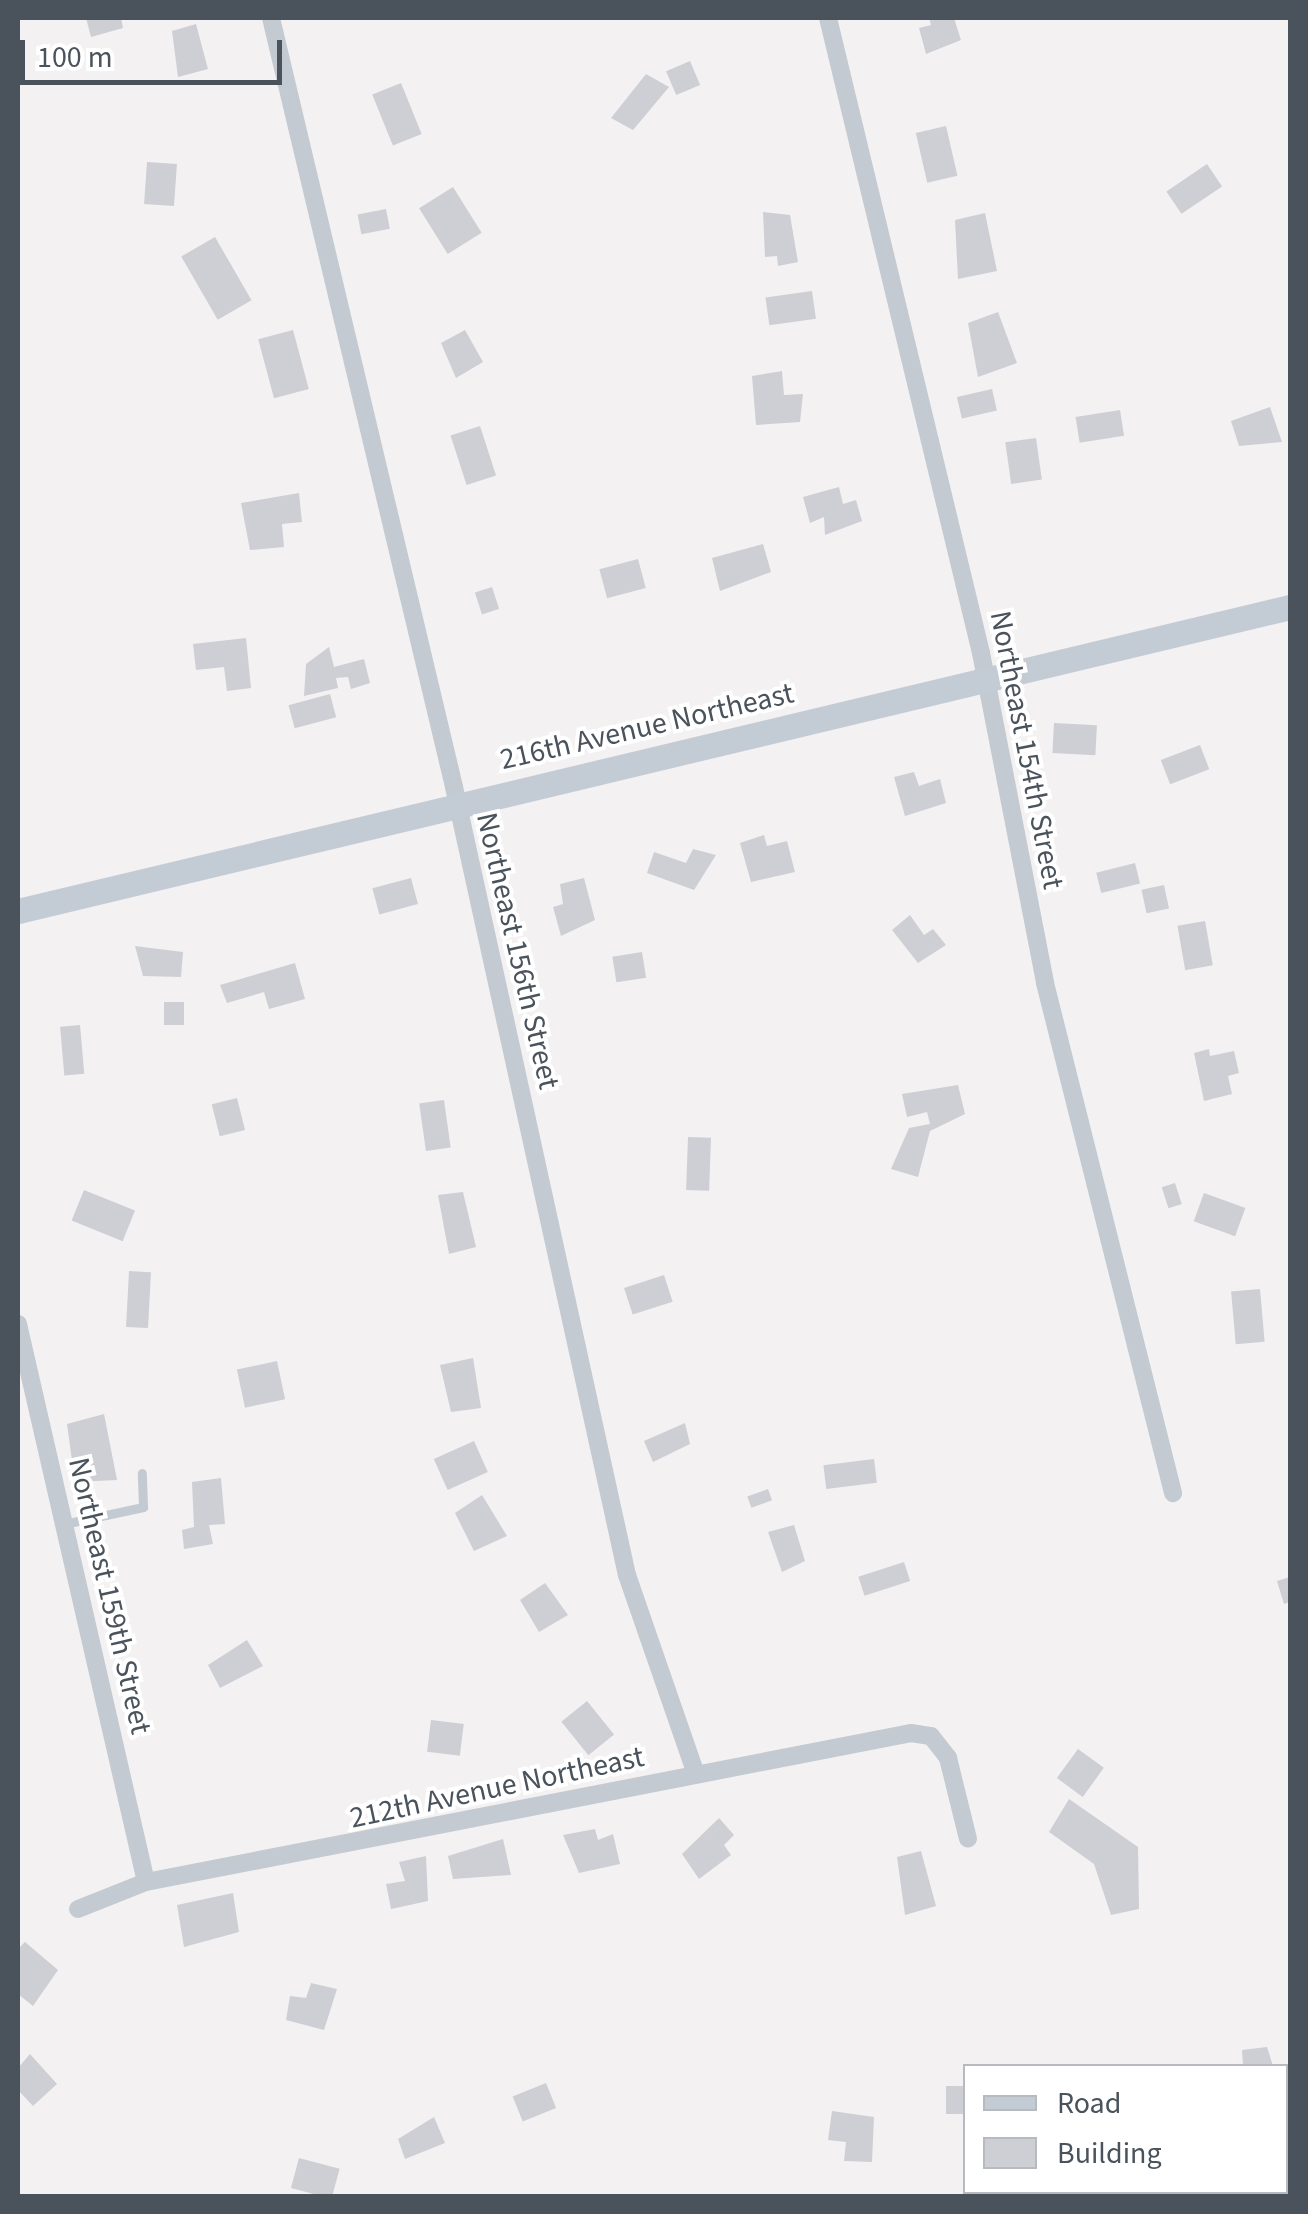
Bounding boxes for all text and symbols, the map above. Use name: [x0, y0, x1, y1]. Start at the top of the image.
scale bar: [25, 20, 288, 82]
text: 100 m: [37, 36, 113, 79]
street label: Northeast 154th Street: [981, 608, 1071, 892]
street label: 216th Avenue Northeast: [497, 676, 797, 778]
street label: Northeast 156th Street: [468, 809, 566, 1093]
street label: Northeast 159th Street: [60, 1454, 158, 1738]
street label: 212th Avenue Northeast: [347, 1739, 647, 1837]
legend: [963, 2064, 1288, 2194]
text: Road: [1057, 2082, 1121, 2125]
text: Building: [1057, 2132, 1162, 2175]

